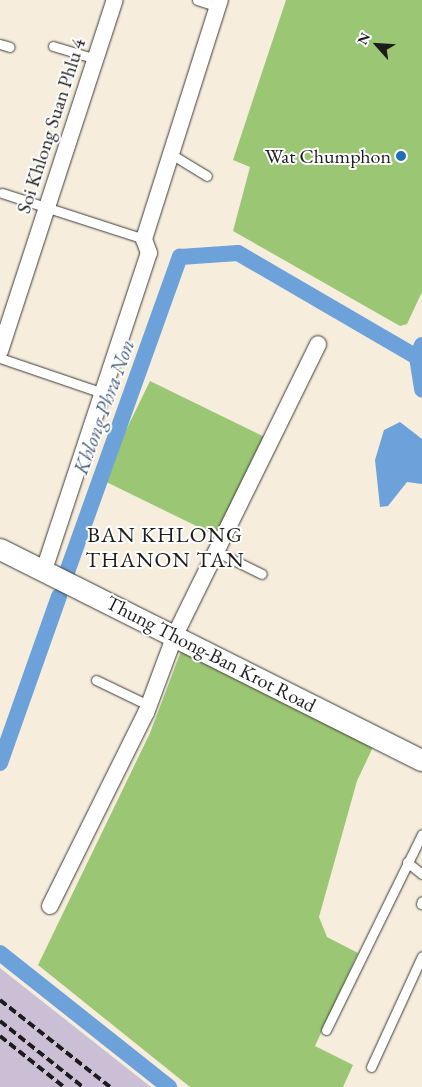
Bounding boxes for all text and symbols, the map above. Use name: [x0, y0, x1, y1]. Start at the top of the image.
north arrow: [352, 20, 402, 70]
text: N: [353, 29, 374, 47]
street label: Soi Khlong Suan Phlu 4: [11, 35, 91, 217]
place label: Wat Chumphon: [265, 144, 391, 168]
marker: Wat Chumphon: [395, 150, 407, 162]
water label: Khlong Phra Non: [68, 336, 140, 478]
district label: BAN KHLONG THANON TAN: [84, 521, 246, 572]
street label: Thung Thong-Ban Krot Road: [102, 591, 320, 717]

